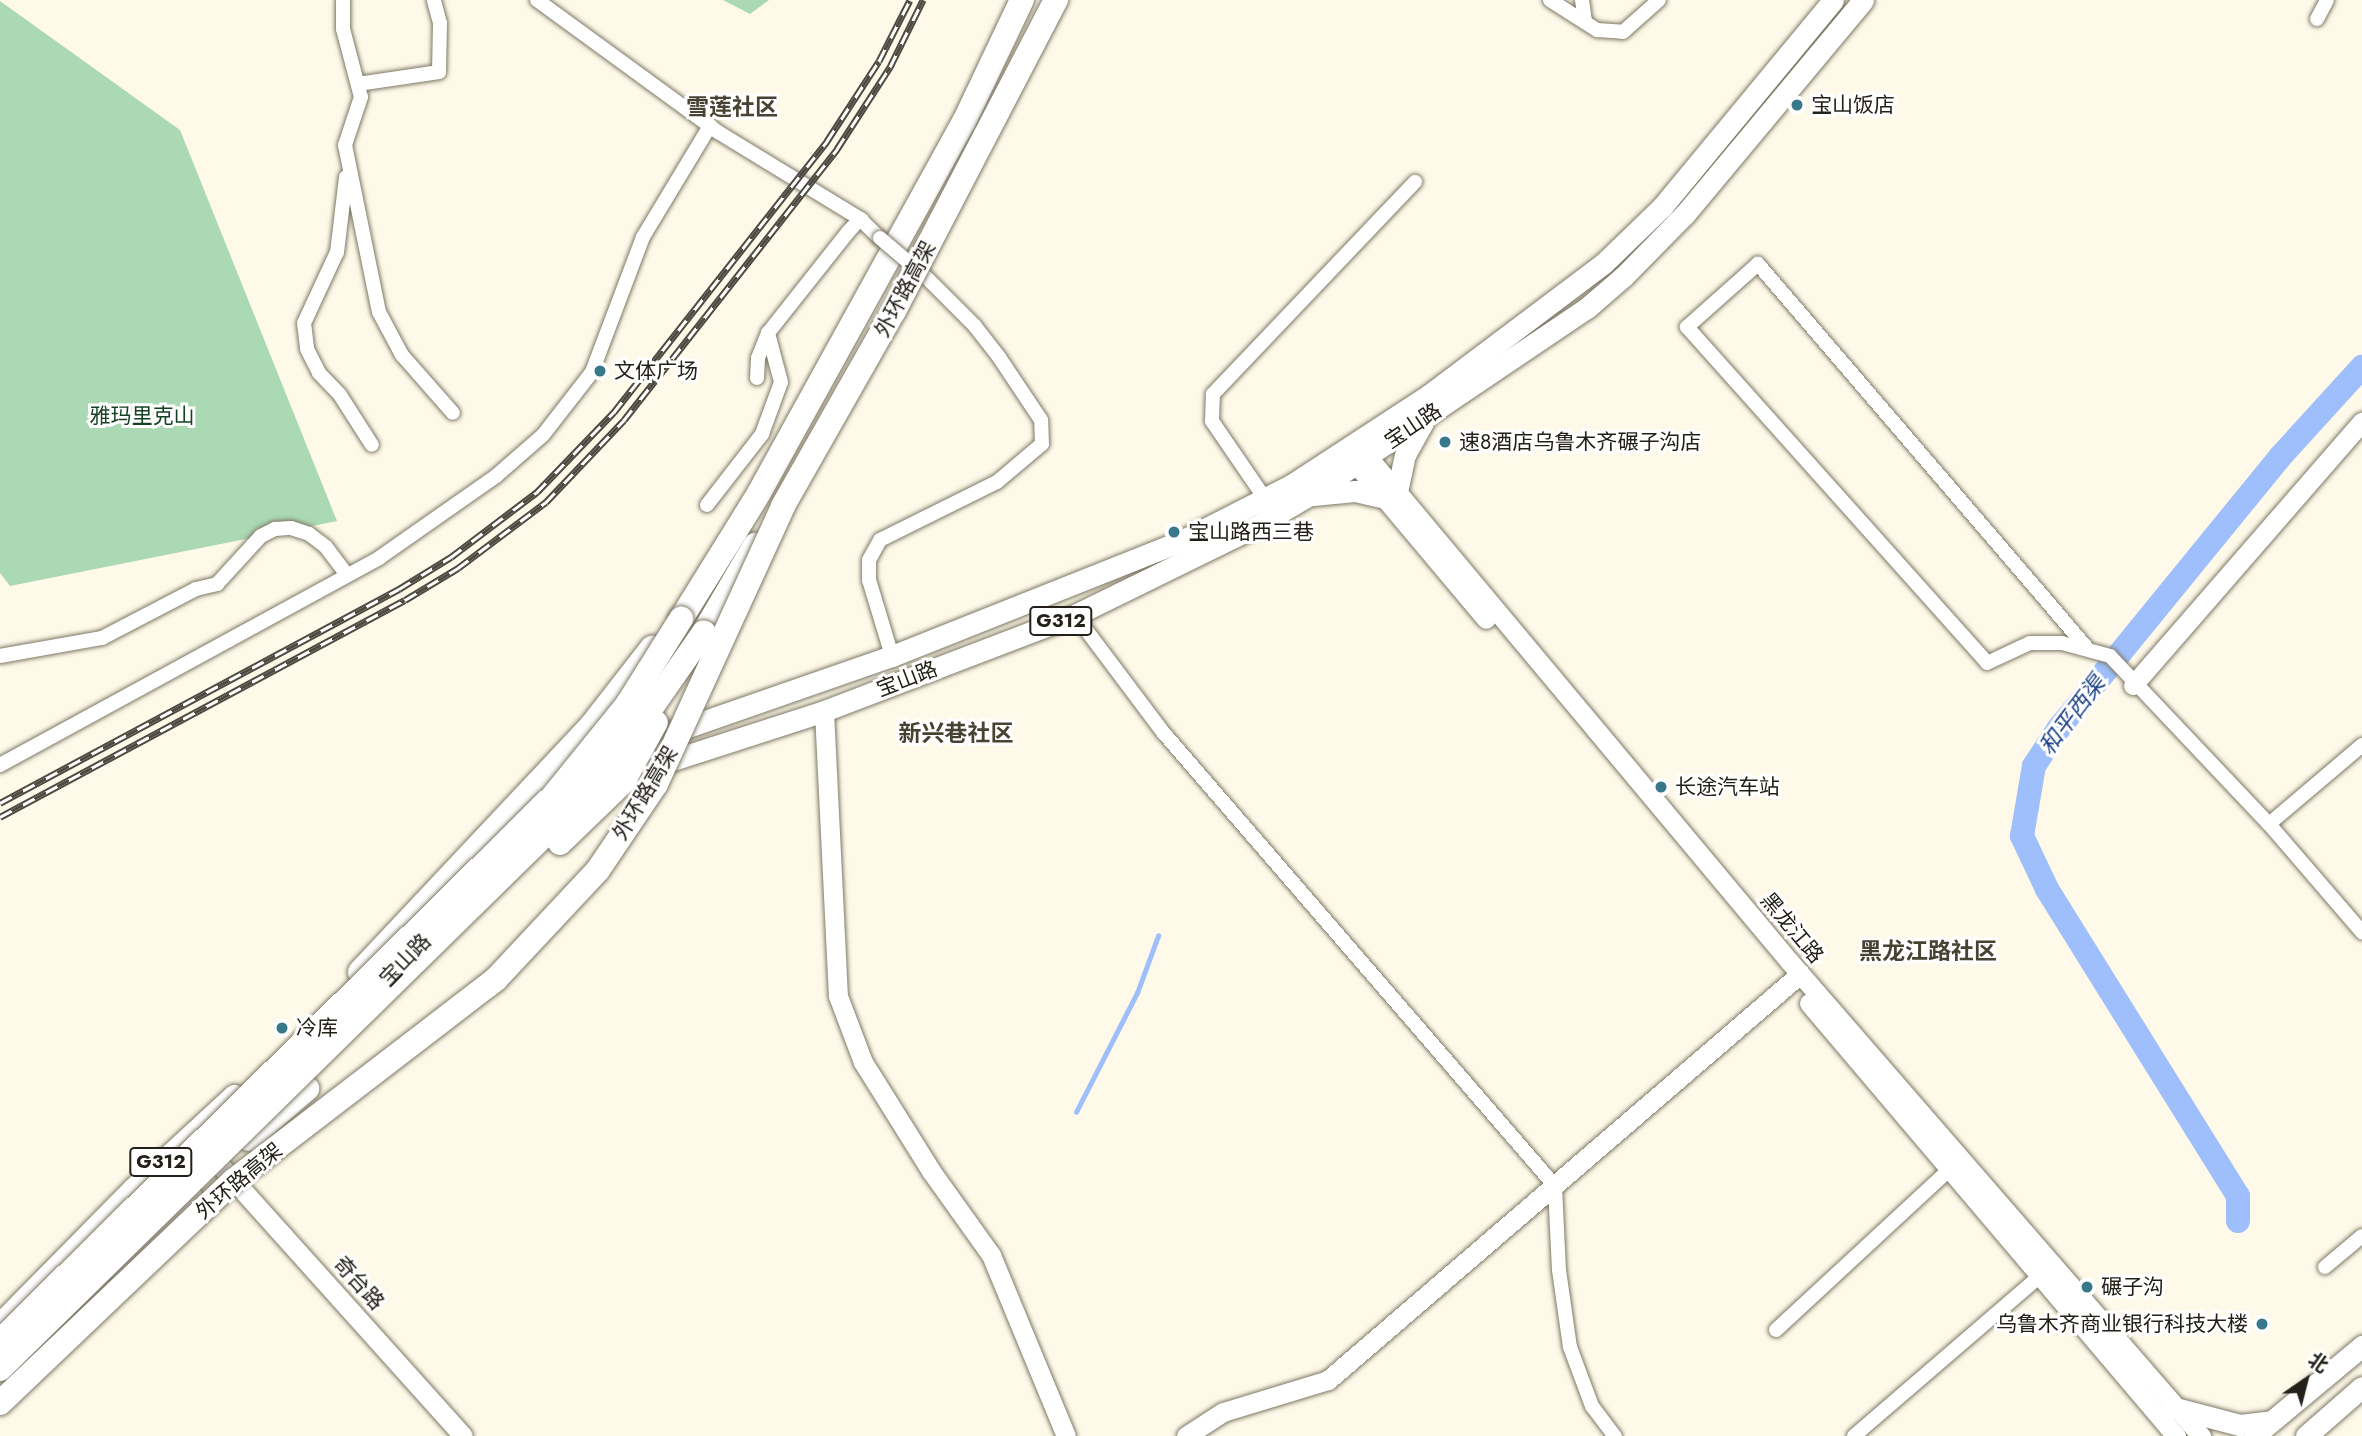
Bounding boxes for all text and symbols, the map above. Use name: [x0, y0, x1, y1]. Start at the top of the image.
place label: 宝山饭店: [1811, 92, 1895, 118]
district label: 雪莲社区: [686, 93, 778, 121]
marker: 宝山饭店: [1789, 97, 1805, 113]
street label: 外环路高架: [869, 237, 941, 341]
place label: 文体广场: [614, 358, 698, 384]
marker: 文体广场: [592, 363, 608, 379]
street label: 宝山路: [1380, 398, 1446, 454]
park label: 雅玛里克山: [90, 403, 194, 429]
place label: 速8酒店乌鲁木齐碾子沟店: [1459, 429, 1701, 455]
marker: 速8酒店乌鲁木齐碾子沟店: [1437, 434, 1453, 450]
place label: 宝山路西三巷: [1188, 519, 1314, 545]
marker: 宝山路西三巷: [1166, 524, 1182, 540]
road number: G312: [1028, 606, 1094, 636]
street label: 宝山路: [873, 656, 941, 702]
water label: 和平西渠: [2033, 670, 2111, 760]
district label: 新兴巷社区: [899, 719, 1013, 747]
street label: 外环路高架: [607, 742, 683, 844]
place label: 长途汽车站: [1675, 774, 1780, 800]
marker: 长途汽车站: [1653, 779, 1669, 795]
street label: 黑龙江路: [1755, 888, 1829, 968]
street label: 宝山路: [374, 929, 436, 991]
district label: 黑龙江路社区: [1859, 937, 1997, 965]
place label: 冷库: [296, 1015, 338, 1041]
marker: 冷库: [274, 1020, 290, 1036]
street label: 外环路高架: [191, 1138, 287, 1224]
road number: G312: [128, 1146, 194, 1178]
street label: 奇台路: [329, 1251, 389, 1315]
place label: 碾子沟: [2101, 1274, 2164, 1300]
marker: 碾子沟: [2079, 1279, 2095, 1295]
place label: 乌鲁木齐商业银行科技大楼: [1996, 1311, 2248, 1337]
marker: 乌鲁木齐商业银行科技大楼: [2254, 1316, 2270, 1332]
north arrow: [2271, 1345, 2341, 1415]
text: 北: [2303, 1346, 2334, 1379]

